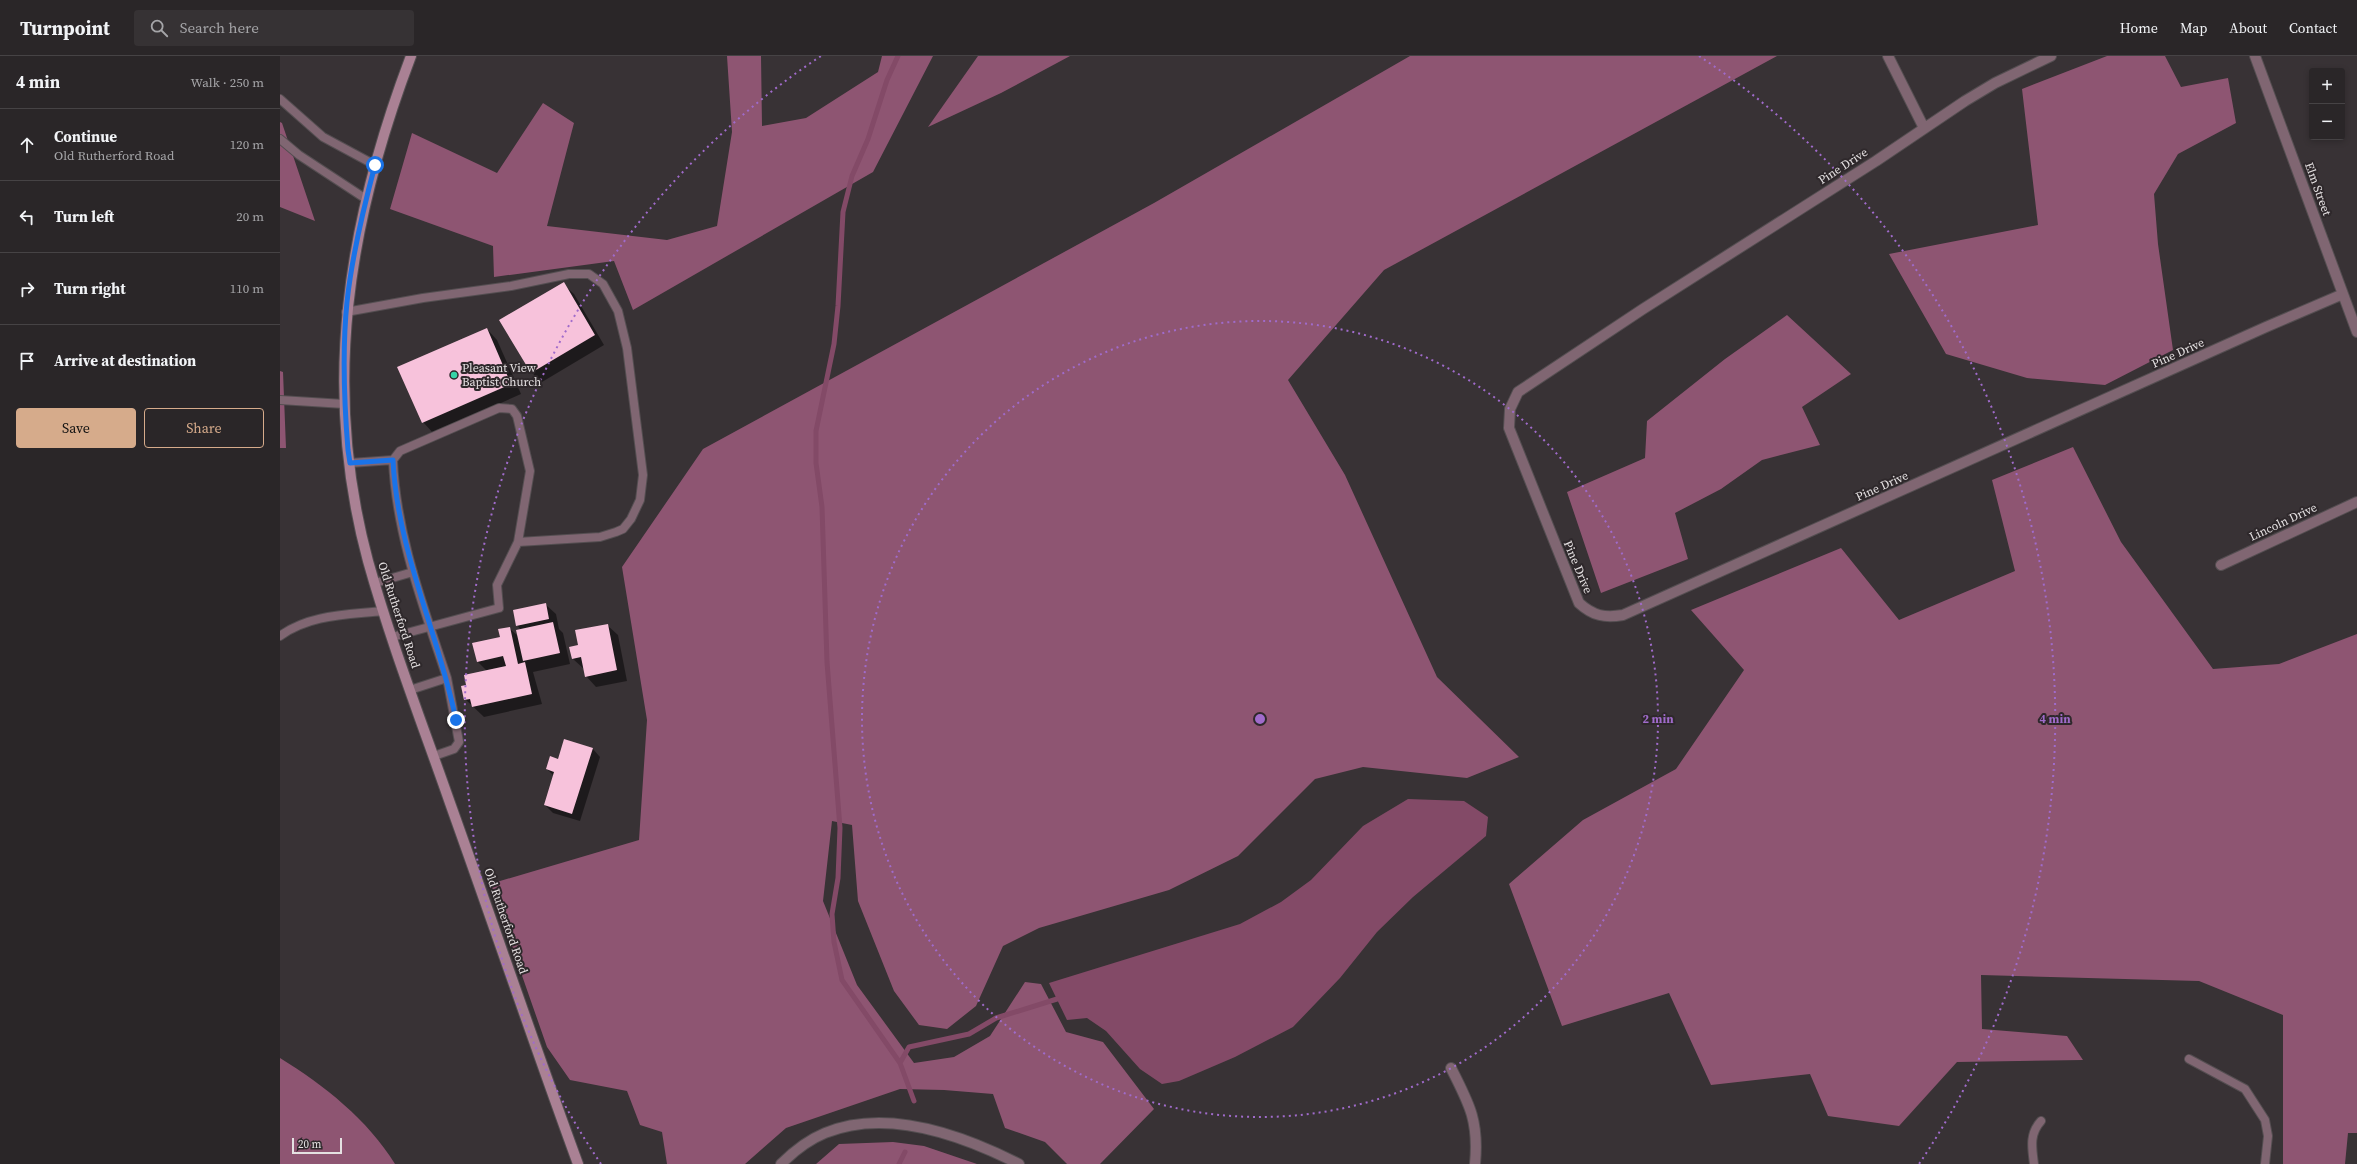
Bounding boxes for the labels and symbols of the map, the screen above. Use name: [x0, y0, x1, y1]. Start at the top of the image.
street label: Pine Drive: [1815, 144, 1871, 188]
route start: [366, 156, 384, 174]
street label: Elm Street: [2301, 160, 2335, 218]
street label: Pine Drive: [2149, 334, 2207, 372]
place label: Pleasant View Baptist Church: [462, 360, 541, 390]
marker: Pleasant View Baptist Church: [449, 370, 459, 380]
street label: Pine Drive: [1853, 467, 1911, 505]
street label: Lincoln Drive: [2247, 499, 2319, 545]
street label: Pine Drive: [1560, 538, 1596, 596]
street label: Old Rutherford Road: [374, 560, 424, 670]
route end: [447, 711, 465, 729]
text: 2 min: [1642, 711, 1674, 727]
text: 4 min: [2039, 711, 2071, 727]
centre of rings: [1253, 712, 1267, 726]
street label: Old Rutherford Road: [480, 866, 532, 976]
scale bar: [292, 1136, 342, 1155]

